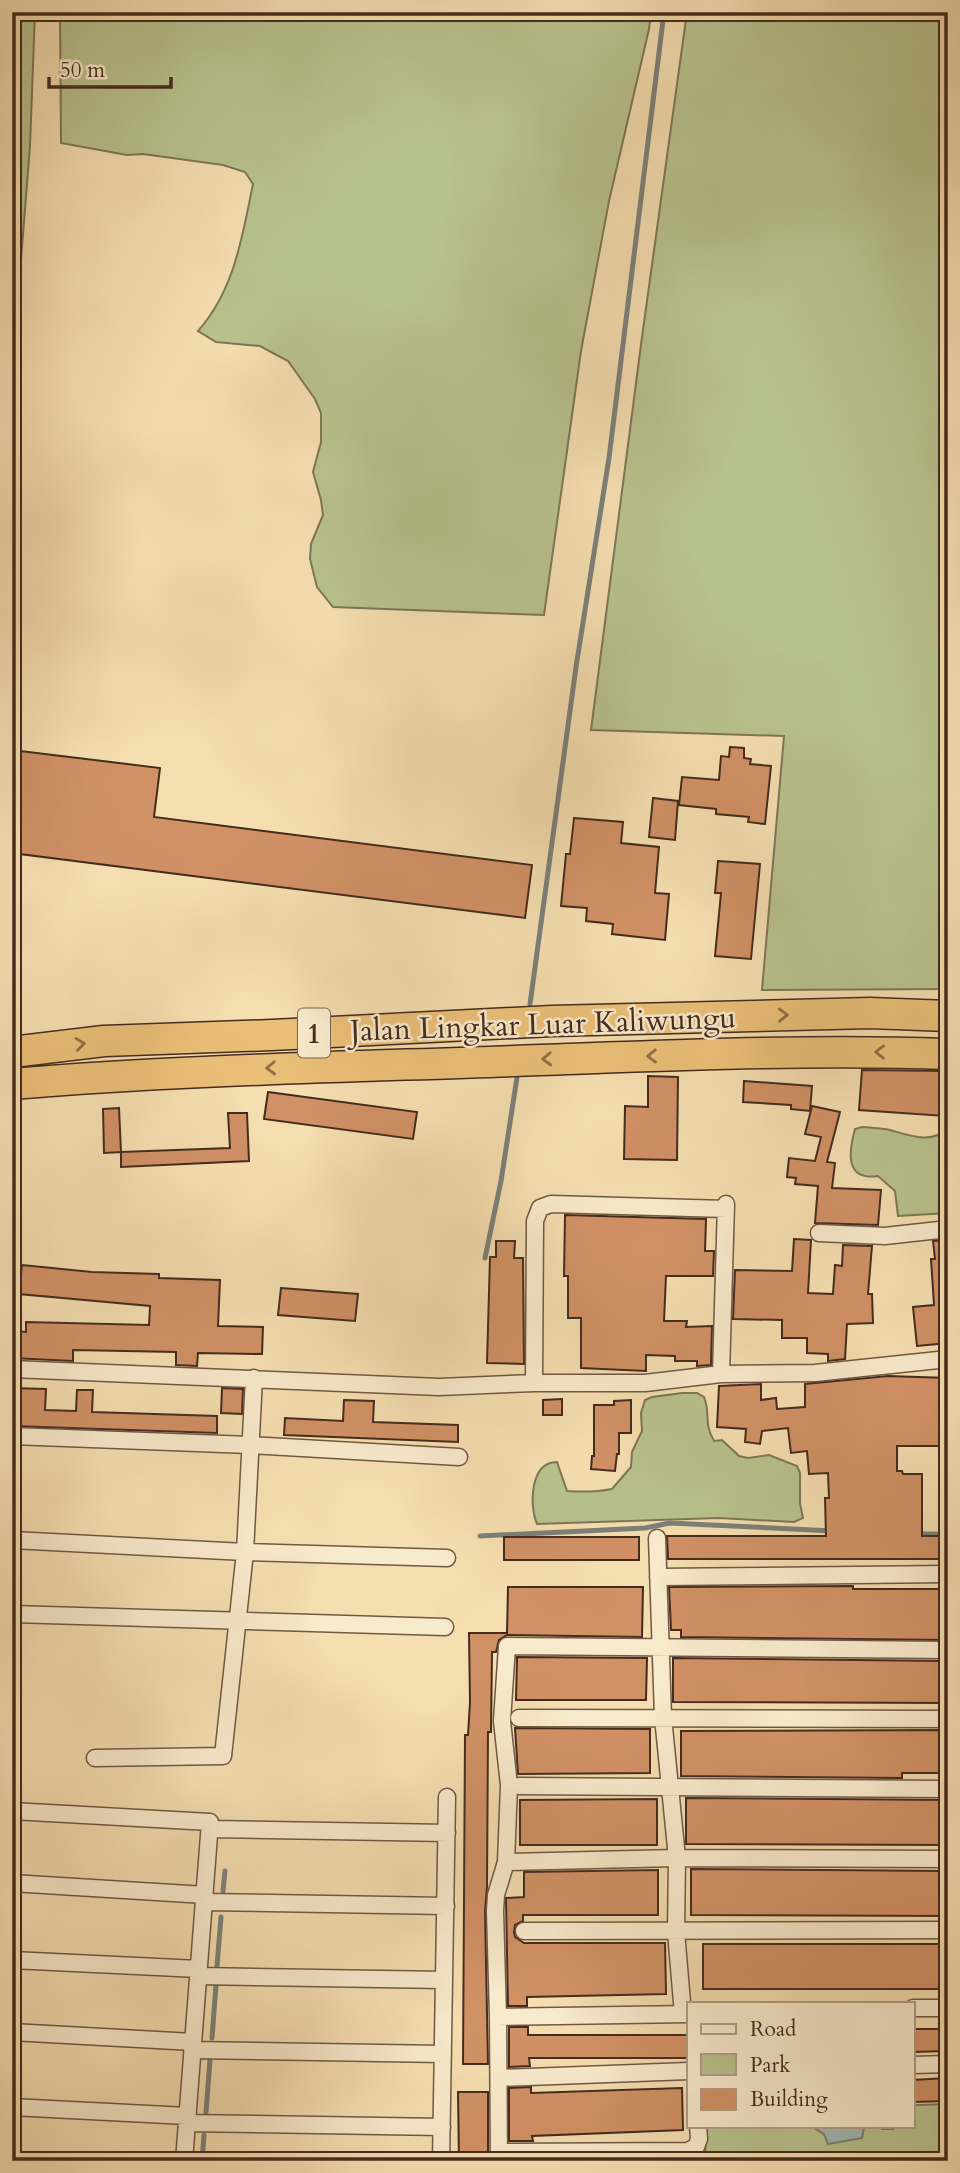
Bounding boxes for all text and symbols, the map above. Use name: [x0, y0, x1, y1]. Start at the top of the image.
scale bar: [49, 46, 172, 90]
text: 50 m: [60, 56, 105, 85]
street label: Jalan Lingkar Luar Kaliwungu: [345, 997, 737, 1052]
one-way arrow: [777, 1007, 788, 1022]
road number: 1: [298, 1009, 330, 1058]
one-way arrow: [75, 1037, 86, 1052]
one-way arrow: [874, 1044, 884, 1060]
one-way arrow: [646, 1048, 657, 1063]
one-way arrow: [541, 1052, 552, 1067]
one-way arrow: [265, 1061, 276, 1076]
legend: [687, 2002, 914, 2128]
text: Road: [750, 2015, 796, 2044]
text: Park: [750, 2051, 791, 2080]
text: Building: [750, 2085, 828, 2114]

